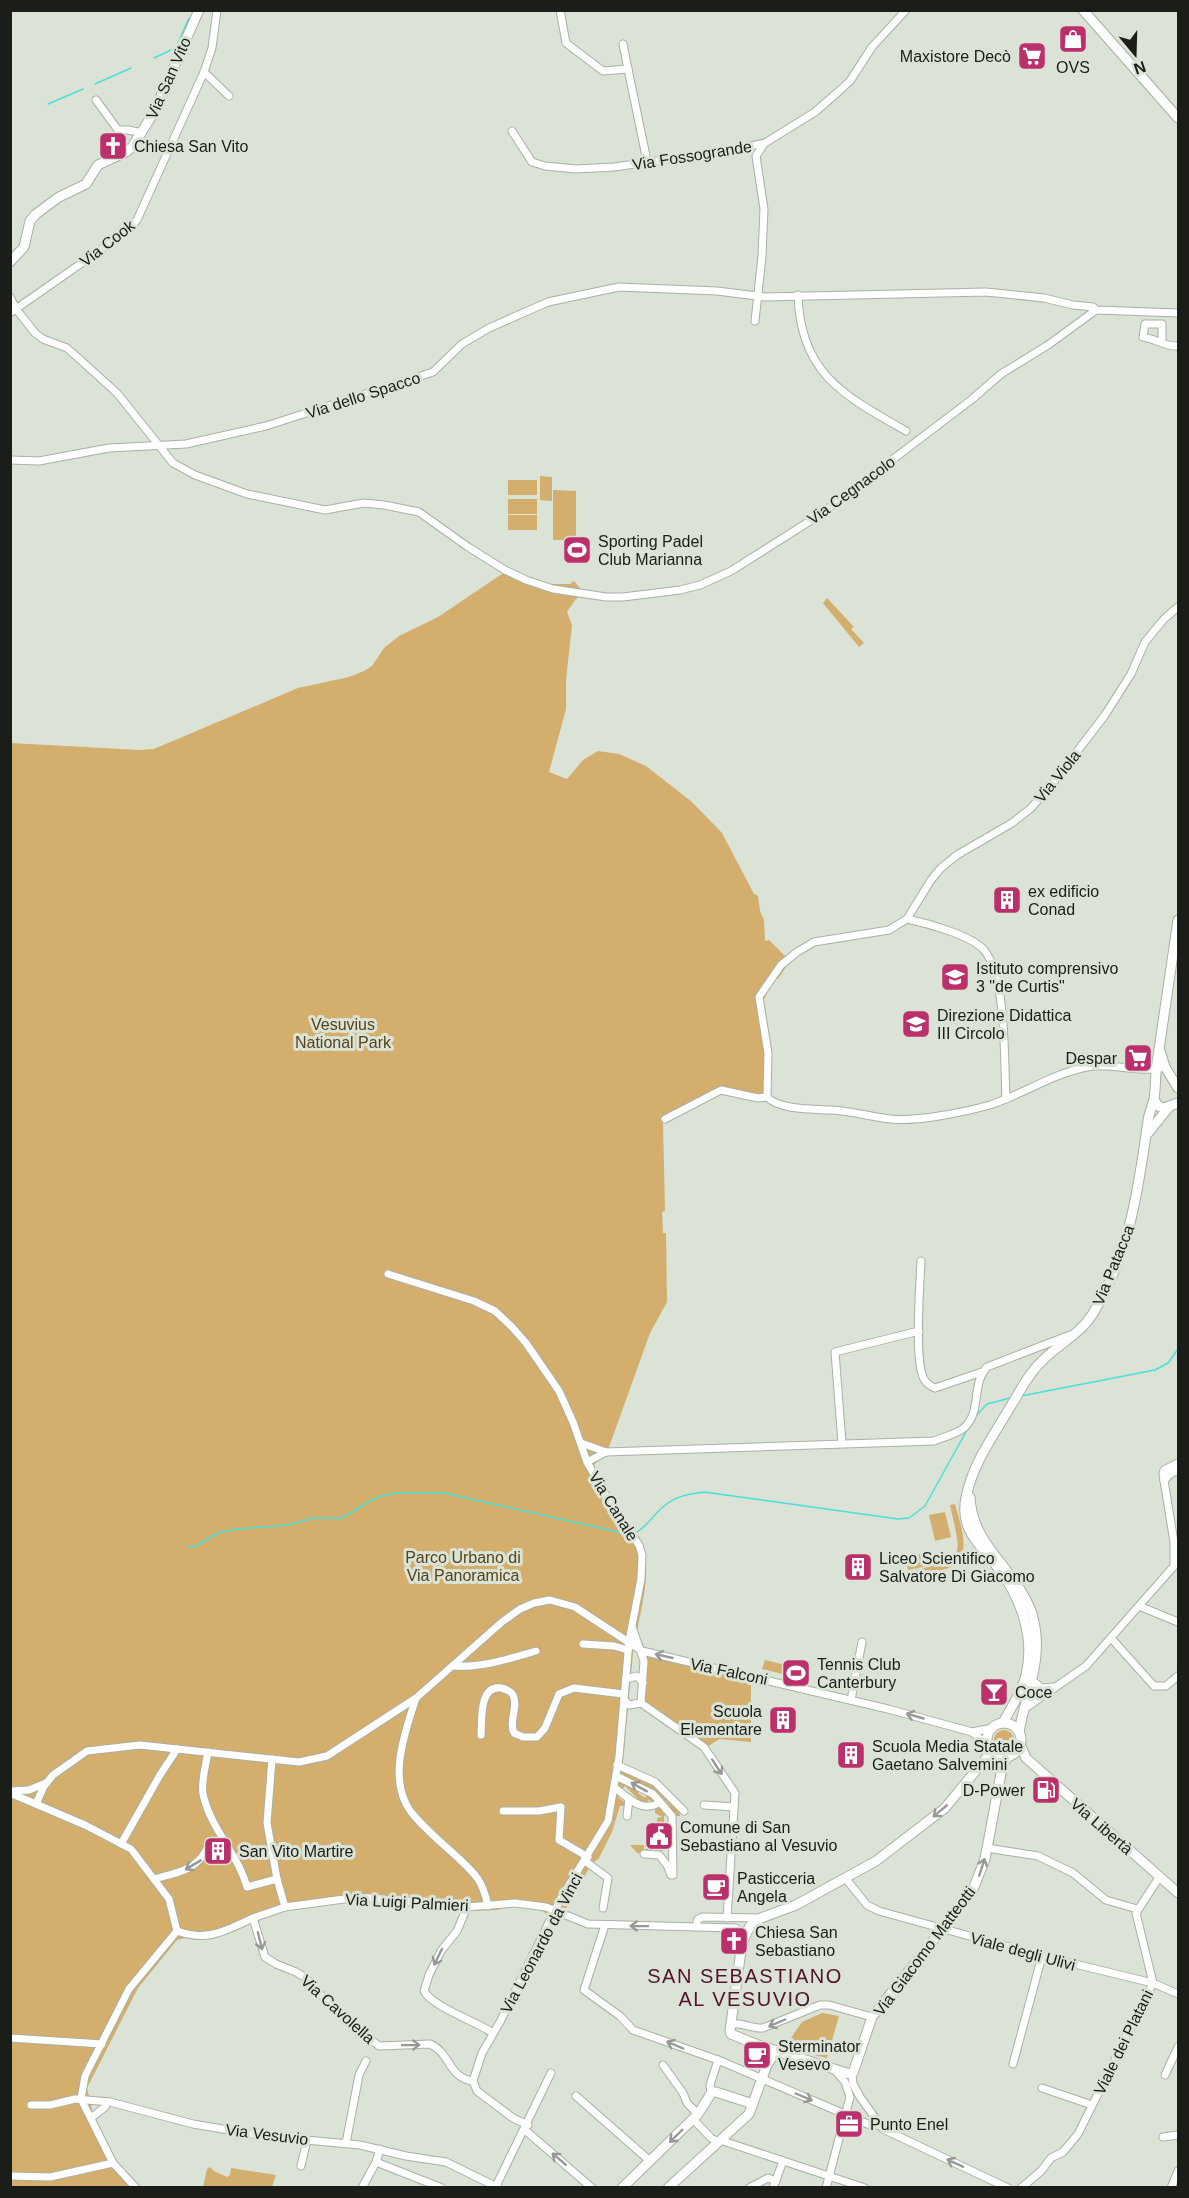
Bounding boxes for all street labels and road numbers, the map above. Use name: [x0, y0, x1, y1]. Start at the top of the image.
street label: Via San Vito: [143, 35, 194, 122]
street label: Via Fossogrande: [631, 138, 753, 173]
street label: Via Cook: [77, 216, 139, 270]
street label: Via dello Spacco: [304, 369, 422, 422]
street label: Via Cegnacolo: [804, 453, 898, 528]
street label: Via Viola: [1031, 747, 1084, 806]
street label: Via Patacca: [1090, 1222, 1137, 1308]
street label: Via Canale: [586, 1469, 642, 1544]
street label: Via Falconi: [689, 1655, 769, 1688]
street label: Via Libertà: [1067, 1795, 1136, 1858]
street label: Via Leonardo da Vinci: [497, 1870, 586, 2016]
street label: Via Giacomo Matteotti: [870, 1883, 978, 2019]
street label: Via Luigi Palmieri: [345, 1891, 469, 1914]
street label: Viale degli Ulivi: [968, 1929, 1077, 1974]
street label: Via Cavolella: [297, 1972, 378, 2047]
street label: Viale dei Platani: [1091, 1987, 1156, 2097]
street label: Via Vesuvio: [225, 2121, 309, 2148]

